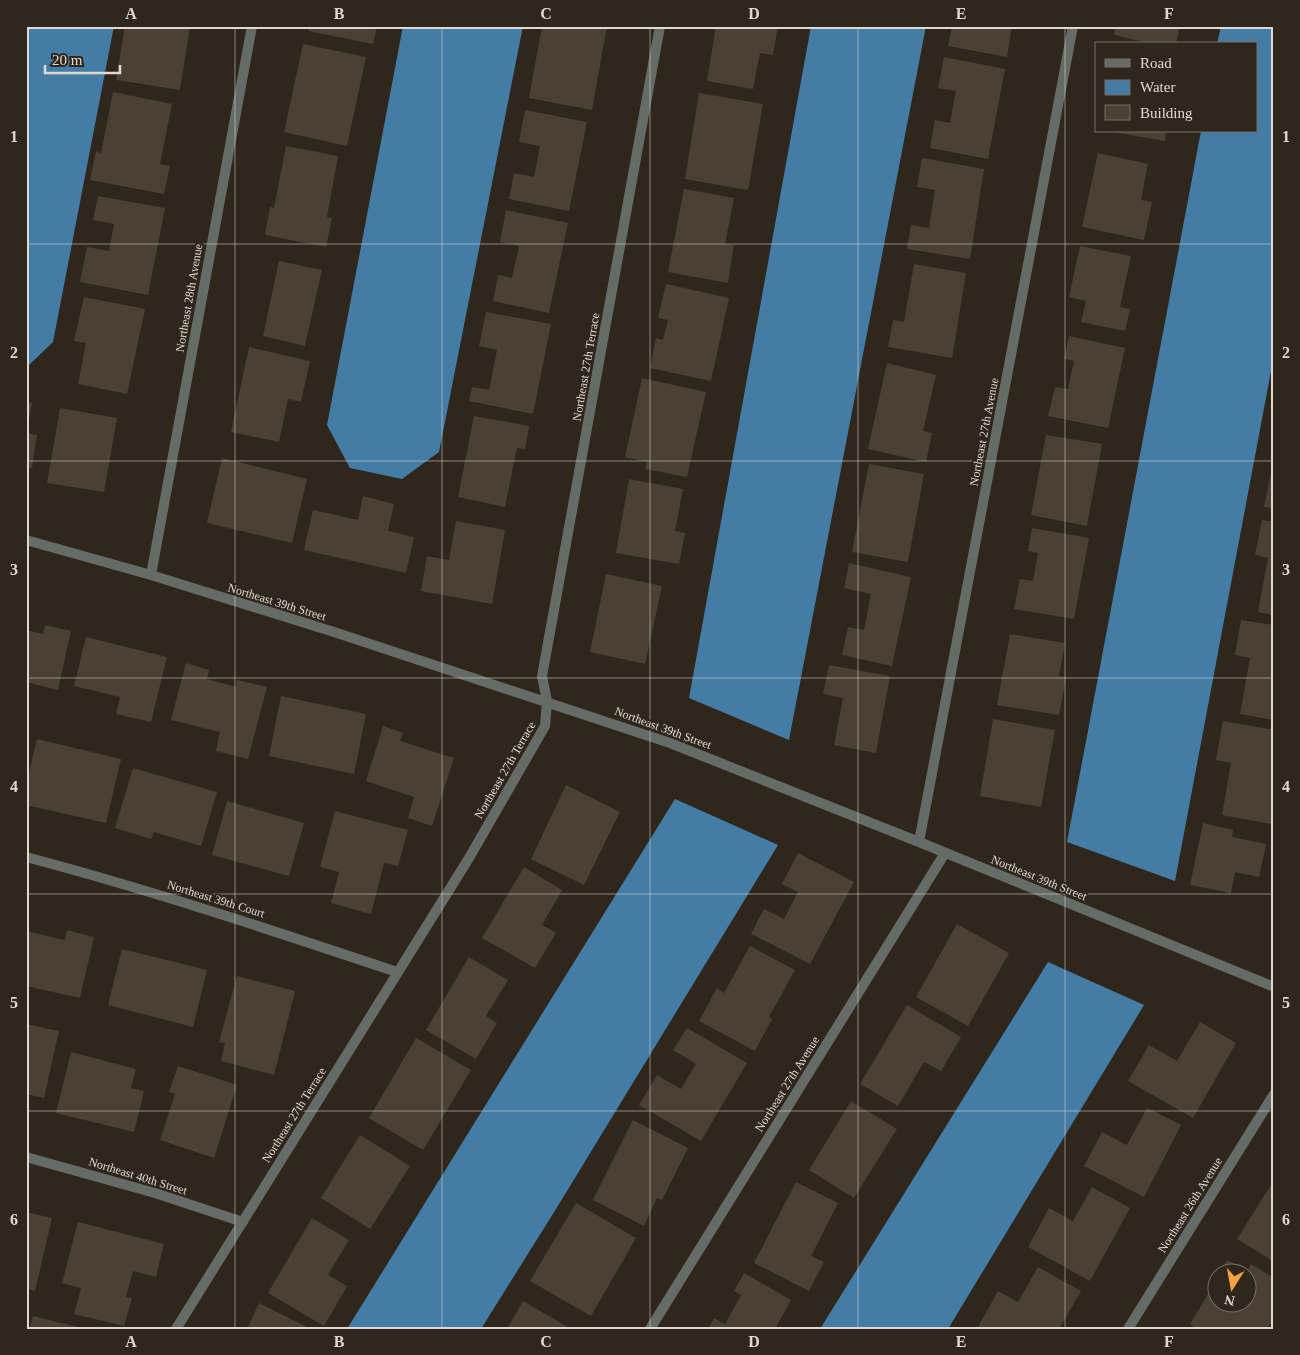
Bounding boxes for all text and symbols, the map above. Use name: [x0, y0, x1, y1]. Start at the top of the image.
text: A: [125, 5, 137, 22]
text: B: [334, 5, 345, 22]
text: C: [540, 5, 552, 22]
text: D: [748, 5, 760, 22]
text: E: [956, 5, 966, 22]
text: F: [1164, 5, 1174, 22]
scale bar: [45, 42, 120, 74]
legend: [1095, 42, 1258, 132]
text: 20 m: [52, 52, 83, 68]
text: Road: [1140, 55, 1172, 71]
text: Water: [1140, 79, 1175, 95]
text: Building: [1140, 105, 1193, 121]
text: 1: [10, 128, 18, 145]
text: 1: [1282, 128, 1290, 145]
street label: Northeast 28th Avenue: [173, 243, 205, 353]
street label: Northeast 27th Terrace: [570, 312, 602, 422]
text: 2: [10, 344, 18, 361]
text: 2: [1282, 344, 1290, 361]
street label: Northeast 27th Avenue: [967, 377, 1001, 487]
text: 3: [10, 561, 18, 578]
text: 3: [1282, 561, 1290, 578]
street label: Northeast 39th Street: [226, 580, 328, 624]
street label: Northeast 39th Street: [613, 704, 714, 752]
street label: Northeast 27th Terrace: [472, 719, 538, 821]
text: 4: [10, 778, 18, 795]
text: 4: [1282, 778, 1290, 795]
street label: Northeast 39th Street: [989, 852, 1090, 904]
street label: Northeast 39th Court: [166, 877, 267, 921]
text: 5: [10, 994, 18, 1011]
text: 5: [1282, 994, 1290, 1011]
street label: Northeast 27th Avenue: [752, 1034, 822, 1134]
street label: Northeast 27th Terrace: [259, 1065, 329, 1165]
street label: Northeast 40th Street: [87, 1154, 189, 1198]
street label: Northeast 26th Avenue: [1155, 1155, 1225, 1255]
text: 6: [10, 1211, 18, 1228]
text: 6: [1282, 1211, 1290, 1228]
north arrow: [1208, 1262, 1258, 1312]
text: N: [1223, 1292, 1236, 1309]
text: A: [125, 1333, 137, 1350]
text: B: [334, 1333, 345, 1350]
text: C: [540, 1333, 552, 1350]
text: D: [748, 1333, 760, 1350]
text: E: [956, 1333, 966, 1350]
text: F: [1164, 1333, 1174, 1350]

